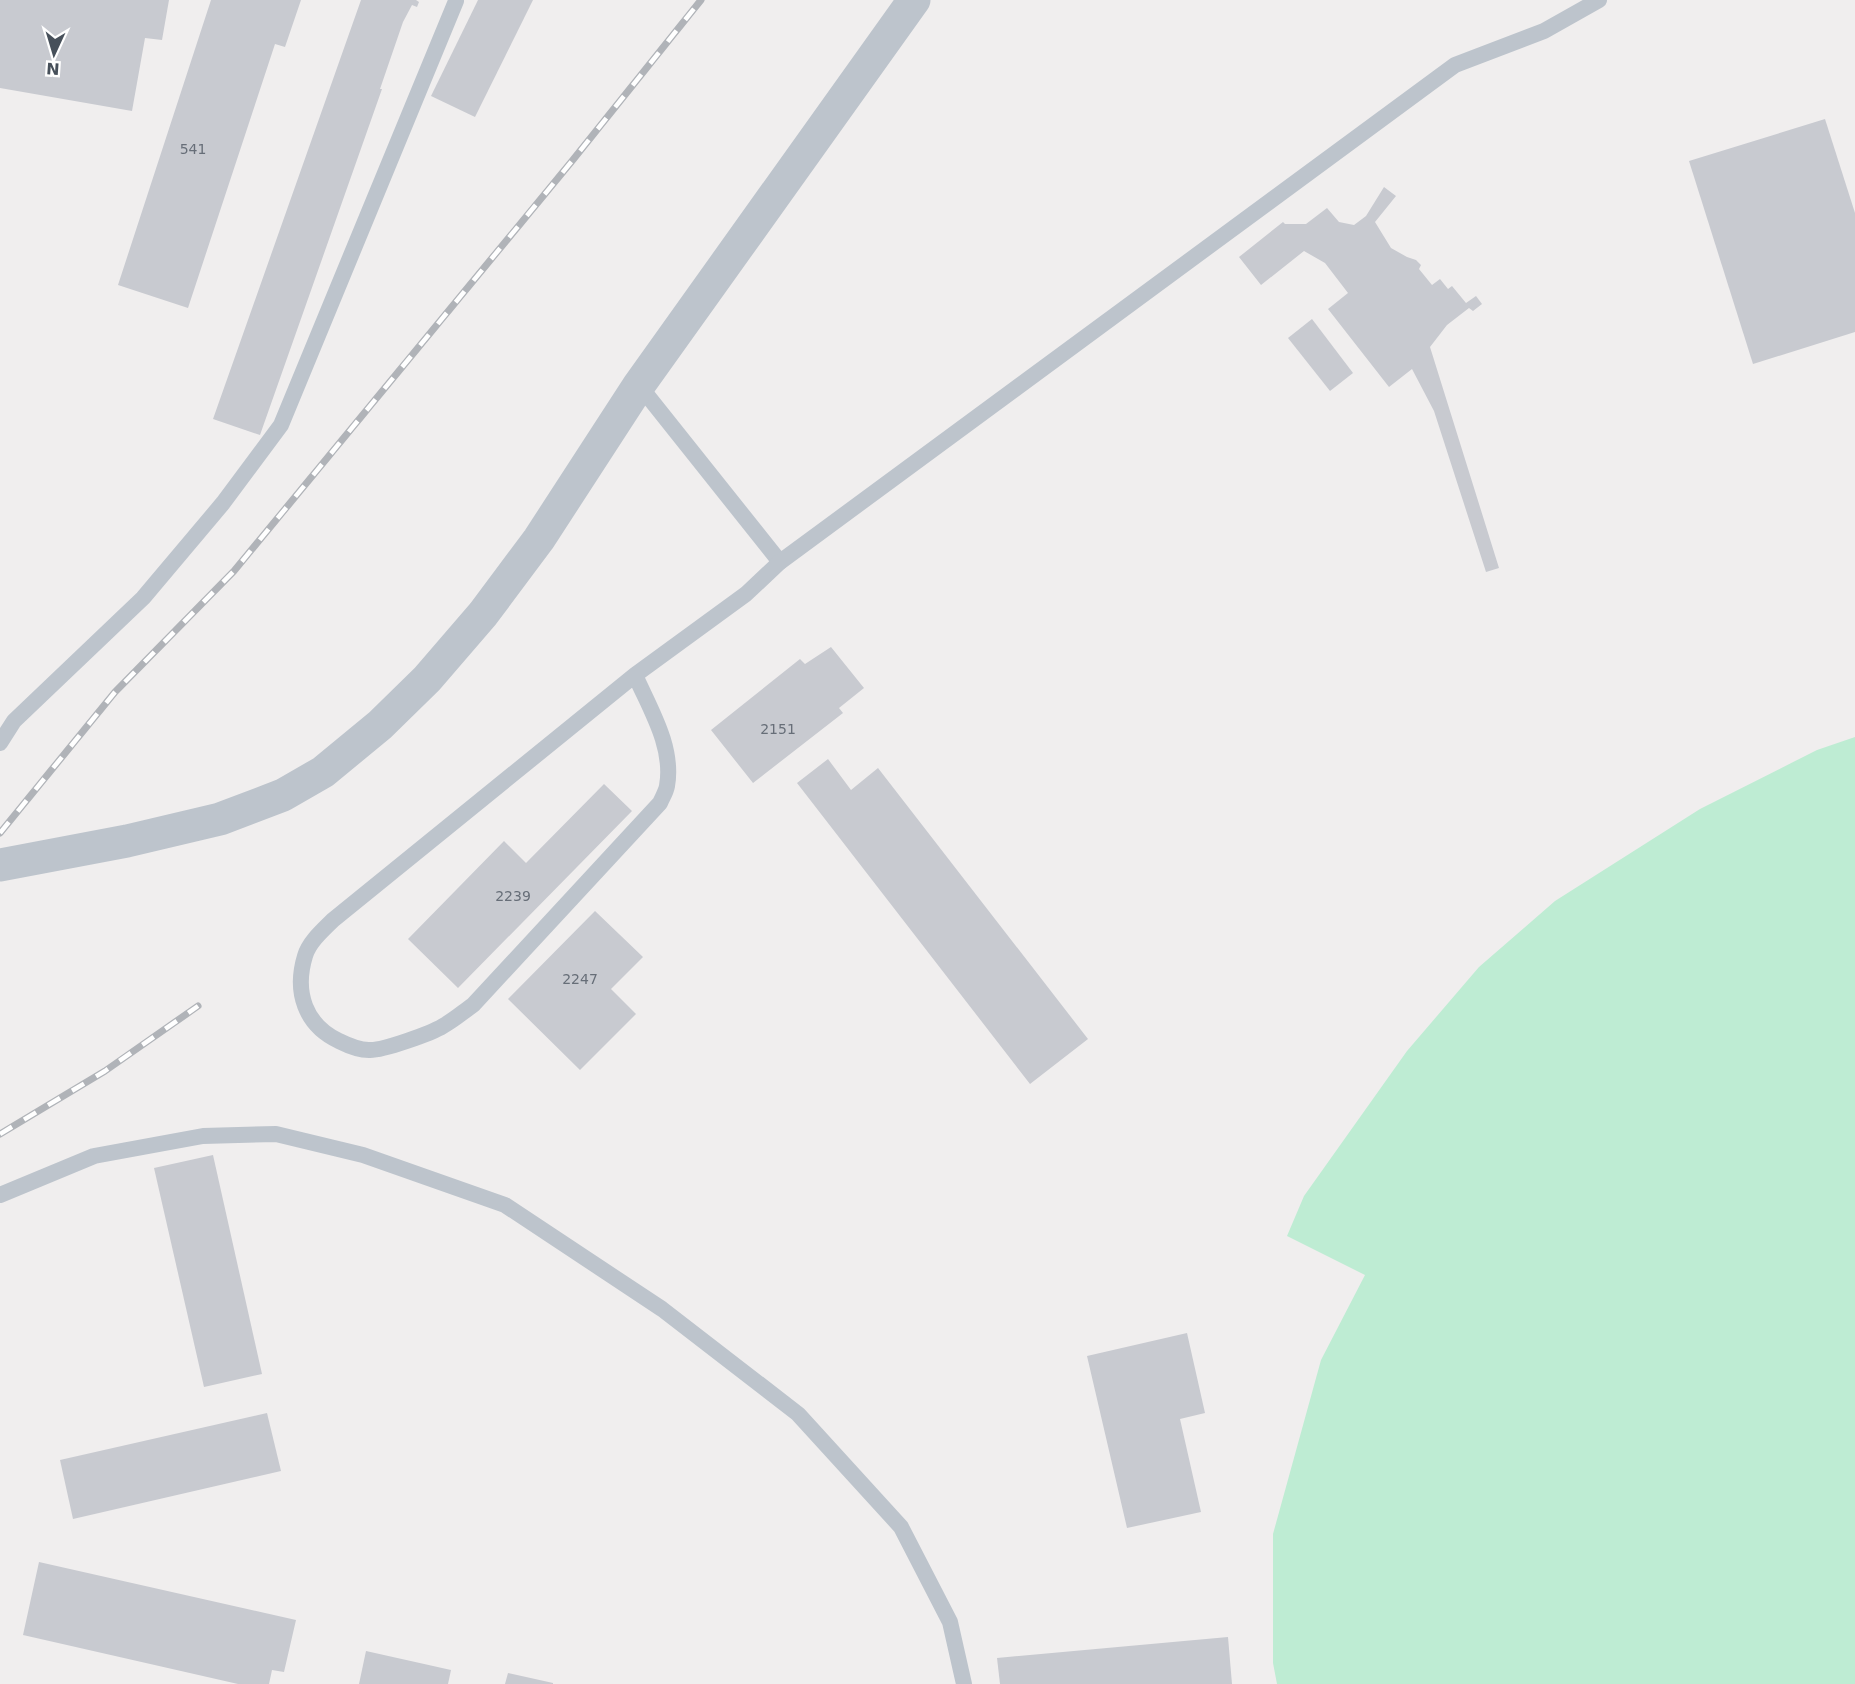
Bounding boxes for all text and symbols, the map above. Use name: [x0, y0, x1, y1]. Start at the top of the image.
north arrow: [24, 24, 84, 84]
text: N: [46, 59, 60, 78]
house number: 541: [180, 141, 206, 157]
house number: 2151: [760, 721, 796, 737]
house number: 2239: [495, 888, 531, 904]
house number: 2247: [562, 971, 598, 987]

